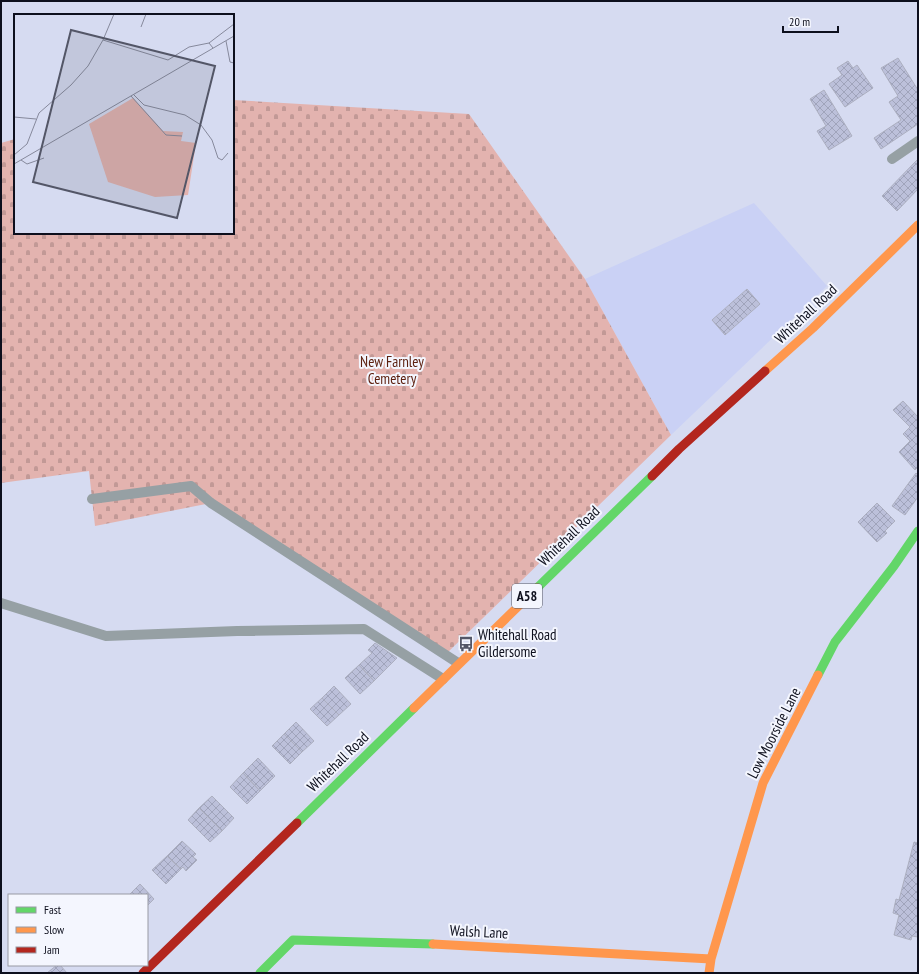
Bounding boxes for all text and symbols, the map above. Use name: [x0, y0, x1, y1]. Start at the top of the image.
scale bar: [783, 8, 838, 34]
inset map: [14, 14, 234, 234]
text: 20 m: [789, 14, 810, 29]
street label: Whitehall Road: [770, 280, 841, 347]
park label: New Farnley Cemetery: [360, 352, 424, 388]
street label: Whitehall Road: [534, 502, 603, 570]
road number: A58: [512, 584, 542, 608]
place label: Whitehall Road Gildersome: [478, 625, 557, 661]
bus stop icon: Whitehall Road Gildersome: [457, 635, 475, 653]
street label: Low Moorside Lane: [743, 684, 805, 781]
street label: Whitehall Road: [303, 728, 372, 796]
legend: [8, 894, 148, 966]
text: Fast: [44, 902, 62, 917]
street label: Walsh Lane: [449, 920, 509, 943]
text: Slow: [44, 922, 65, 937]
text: Jam: [43, 942, 60, 957]

